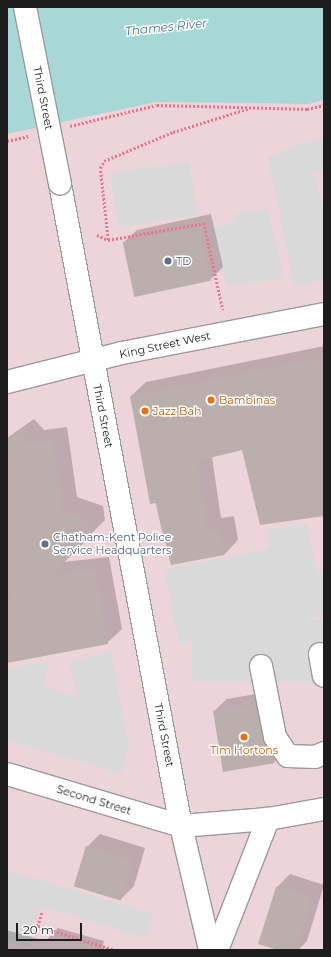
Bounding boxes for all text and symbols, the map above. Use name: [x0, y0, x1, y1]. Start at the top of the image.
water label: Thames River: [124, 16, 208, 38]
street label: Third Street: [30, 65, 56, 131]
place label: TD: [176, 254, 191, 268]
marker: TD: [163, 256, 173, 266]
street label: King Street West: [118, 329, 212, 361]
street label: Third Street: [90, 383, 116, 449]
place label: Bambinas: [219, 393, 275, 407]
marker: Bambinas: [206, 395, 216, 405]
place label: Jazz Bah: [153, 404, 201, 418]
marker: Jazz Bah: [140, 406, 150, 416]
place label: Chatham-Kent Police Service Headquarters: [53, 531, 171, 557]
marker: Chatham-Kent Police Service Headquarters: [40, 539, 50, 549]
street label: Third Street: [151, 702, 177, 768]
marker: Tim Hortons: [239, 732, 249, 742]
place label: Tim Hortons: [210, 743, 278, 757]
street label: Second Street: [55, 782, 133, 818]
scale bar: [18, 915, 84, 941]
text: 20 m: [23, 922, 54, 937]

